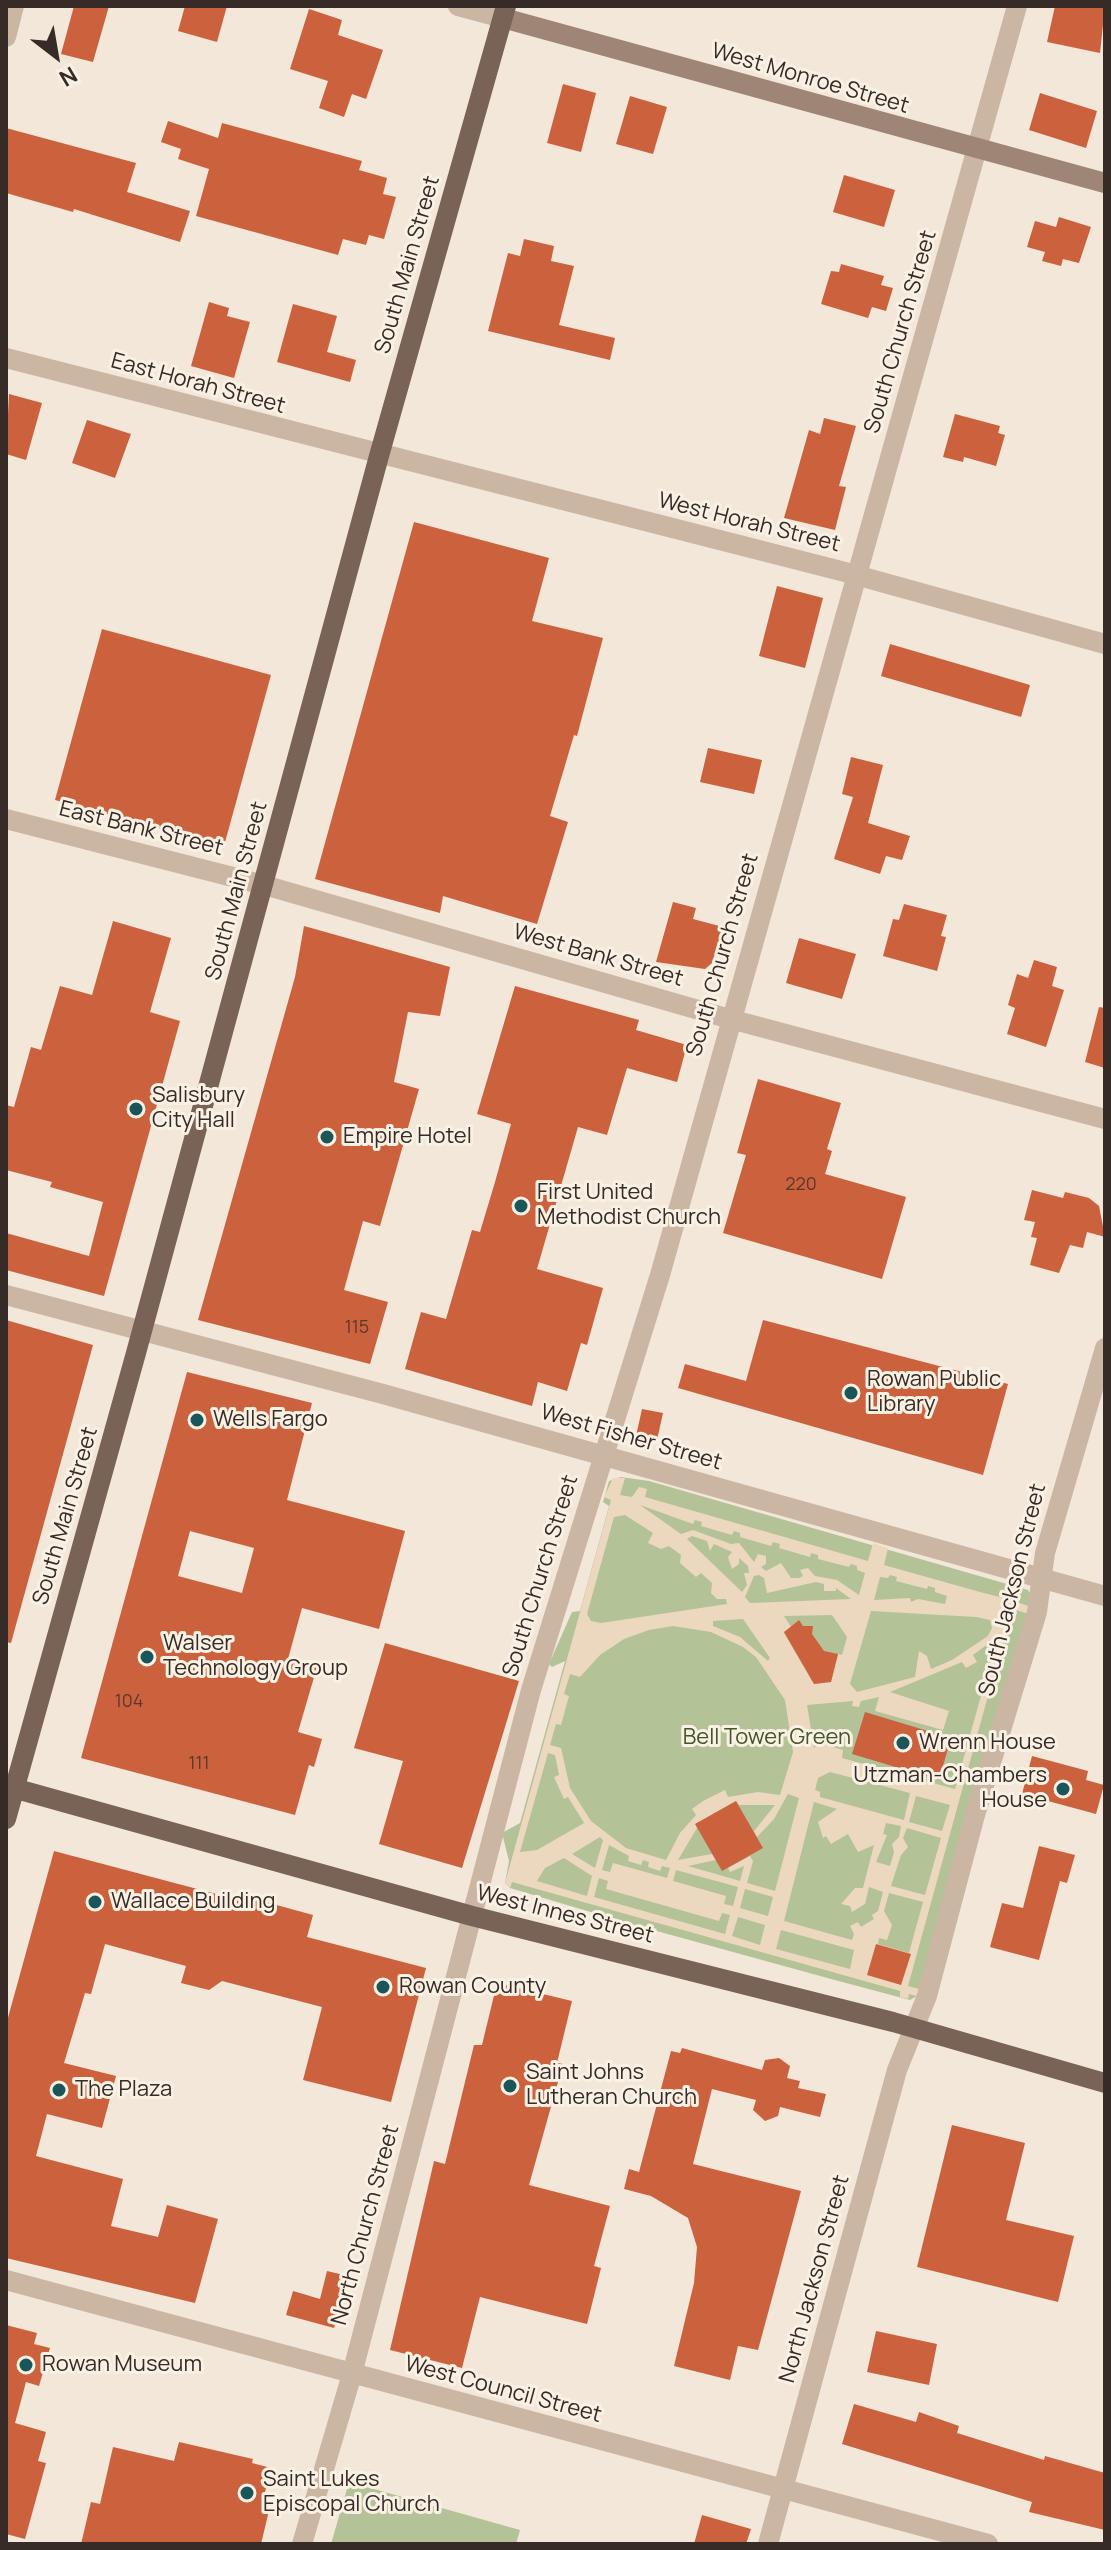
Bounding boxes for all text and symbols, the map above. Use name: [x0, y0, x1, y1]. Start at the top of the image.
north arrow: [16, 16, 96, 96]
street label: West Monroe Street: [708, 38, 912, 120]
text: N: [54, 60, 83, 93]
street label: South Main Street: [370, 173, 446, 357]
street label: South Church Street: [859, 228, 943, 436]
street label: East Horah Street: [108, 348, 288, 420]
street label: West Horah Street: [655, 488, 843, 558]
street label: East Bank Street: [56, 796, 226, 862]
street label: South Main Street: [200, 799, 274, 983]
street label: South Church Street: [681, 851, 765, 1059]
street label: West Bank Street: [510, 919, 686, 993]
place label: Salisbury City Hall: [152, 1083, 245, 1134]
marker: Salisbury City Hall: [127, 1100, 145, 1118]
place label: Empire Hotel: [343, 1124, 472, 1150]
marker: Empire Hotel: [318, 1128, 336, 1146]
house number: 220: [785, 1174, 817, 1196]
place label: First United Methodist Church: [537, 1180, 721, 1232]
marker: First United Methodist Church: [512, 1197, 530, 1215]
house number: 115: [345, 1317, 369, 1339]
place label: Rowan Public Library: [867, 1367, 1001, 1418]
marker: Rowan Public Library: [842, 1384, 860, 1402]
street label: West Fisher Street: [537, 1399, 725, 1477]
place label: Wells Fargo: [213, 1407, 328, 1433]
marker: Wells Fargo: [188, 1411, 206, 1429]
street label: South Main Street: [28, 1424, 104, 1608]
street label: South Church Street: [498, 1472, 584, 1680]
street label: South Jackson Street: [974, 1481, 1052, 1699]
place label: Walser Technology Group: [163, 1631, 348, 1682]
marker: Walser Technology Group: [138, 1648, 156, 1666]
house number: 104: [115, 1691, 143, 1713]
park label: Bell Tower Green: [683, 1725, 851, 1751]
place label: Wrenn House: [919, 1730, 1056, 1756]
marker: Wrenn House: [894, 1734, 912, 1752]
house number: 111: [188, 1753, 210, 1775]
place label: Utzman-Chambers House: [853, 1763, 1047, 1814]
marker: Utzman-Chambers House: [1054, 1780, 1072, 1798]
street label: West Innes Street: [474, 1880, 656, 1950]
place label: Wallace Building: [111, 1889, 276, 1915]
marker: Wallace Building: [86, 1893, 104, 1911]
place label: Rowan County: [399, 1974, 546, 2000]
marker: Rowan County: [374, 1978, 392, 1996]
place label: Saint Johns Lutheran Church: [526, 2060, 697, 2112]
place label: The Plaza: [75, 2077, 172, 2103]
marker: Saint Johns Lutheran Church: [501, 2077, 519, 2095]
marker: The Plaza: [50, 2081, 68, 2099]
street label: North Church Street: [327, 2122, 405, 2328]
street label: North Jackson Street: [775, 2172, 855, 2386]
street label: West Council Street: [402, 2351, 604, 2429]
place label: Rowan Museum: [42, 2352, 202, 2378]
marker: Rowan Museum: [17, 2356, 35, 2374]
place label: Saint Lukes Episcopal Church: [263, 2467, 440, 2518]
marker: Saint Lukes Episcopal Church: [238, 2484, 256, 2502]

